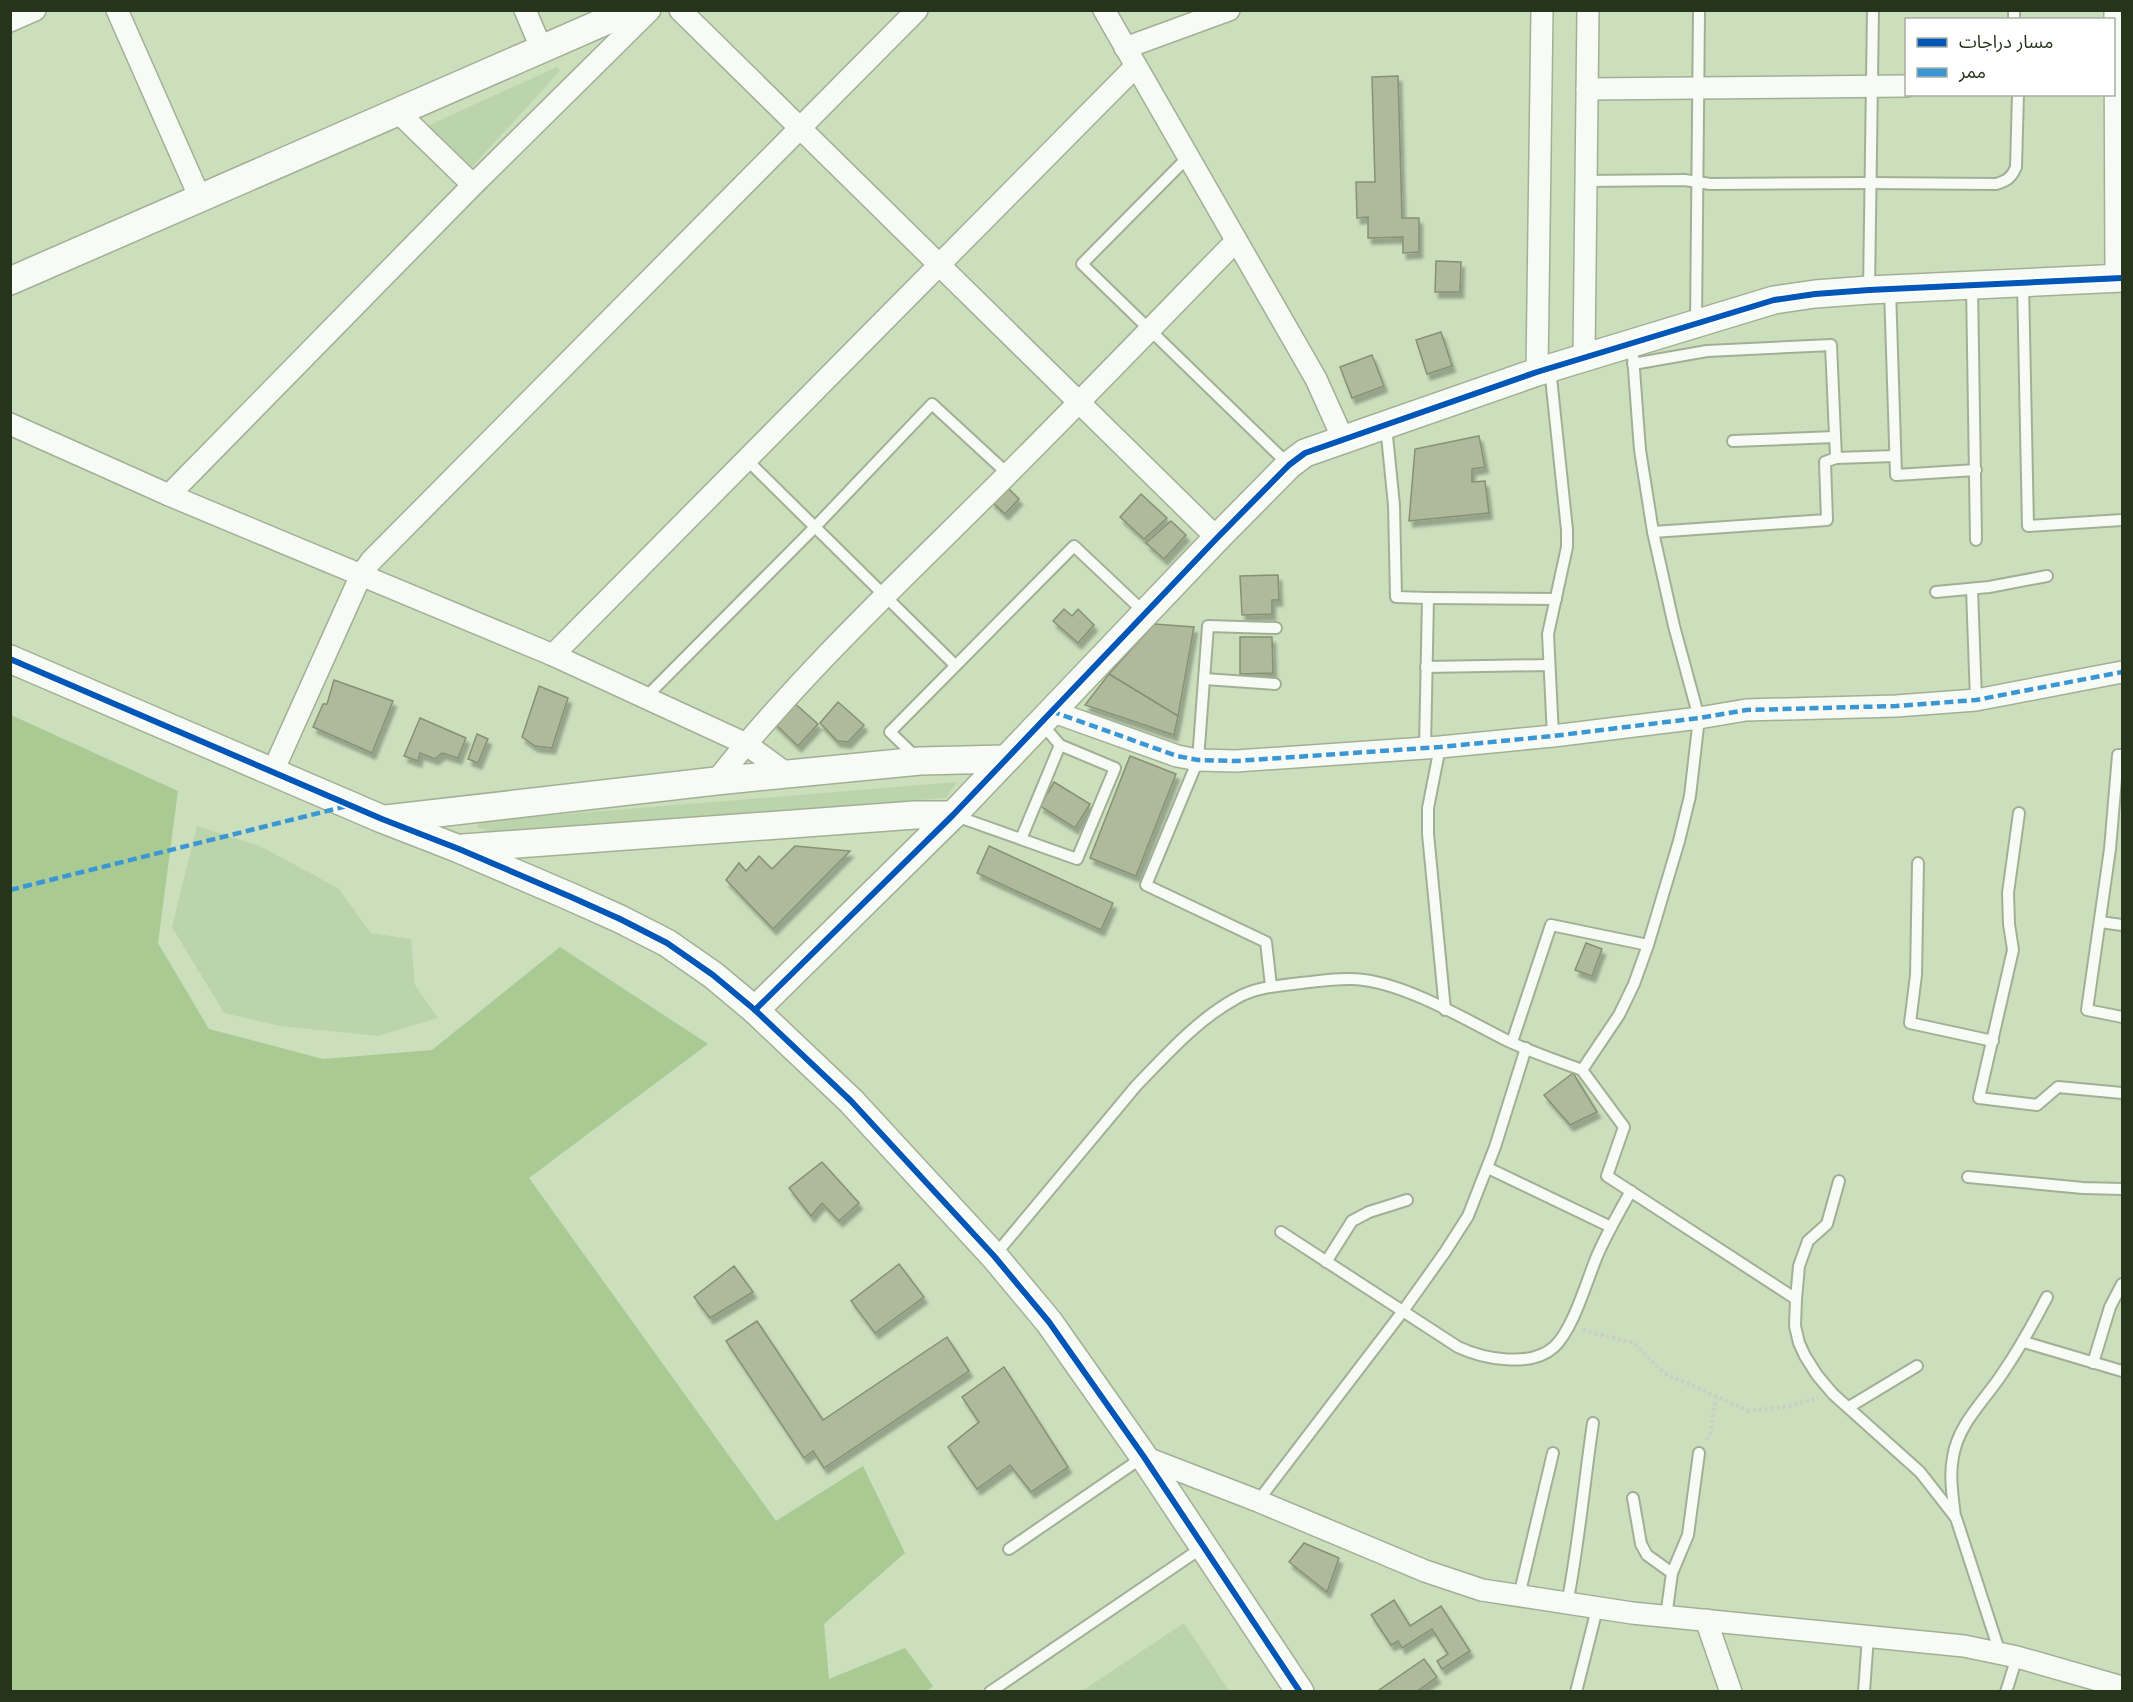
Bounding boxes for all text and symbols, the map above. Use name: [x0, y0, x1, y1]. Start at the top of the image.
legend: [1905, 18, 2115, 96]
text: مسار دراجات: [1959, 32, 2053, 53]
text: ممر: [1958, 62, 1986, 83]

